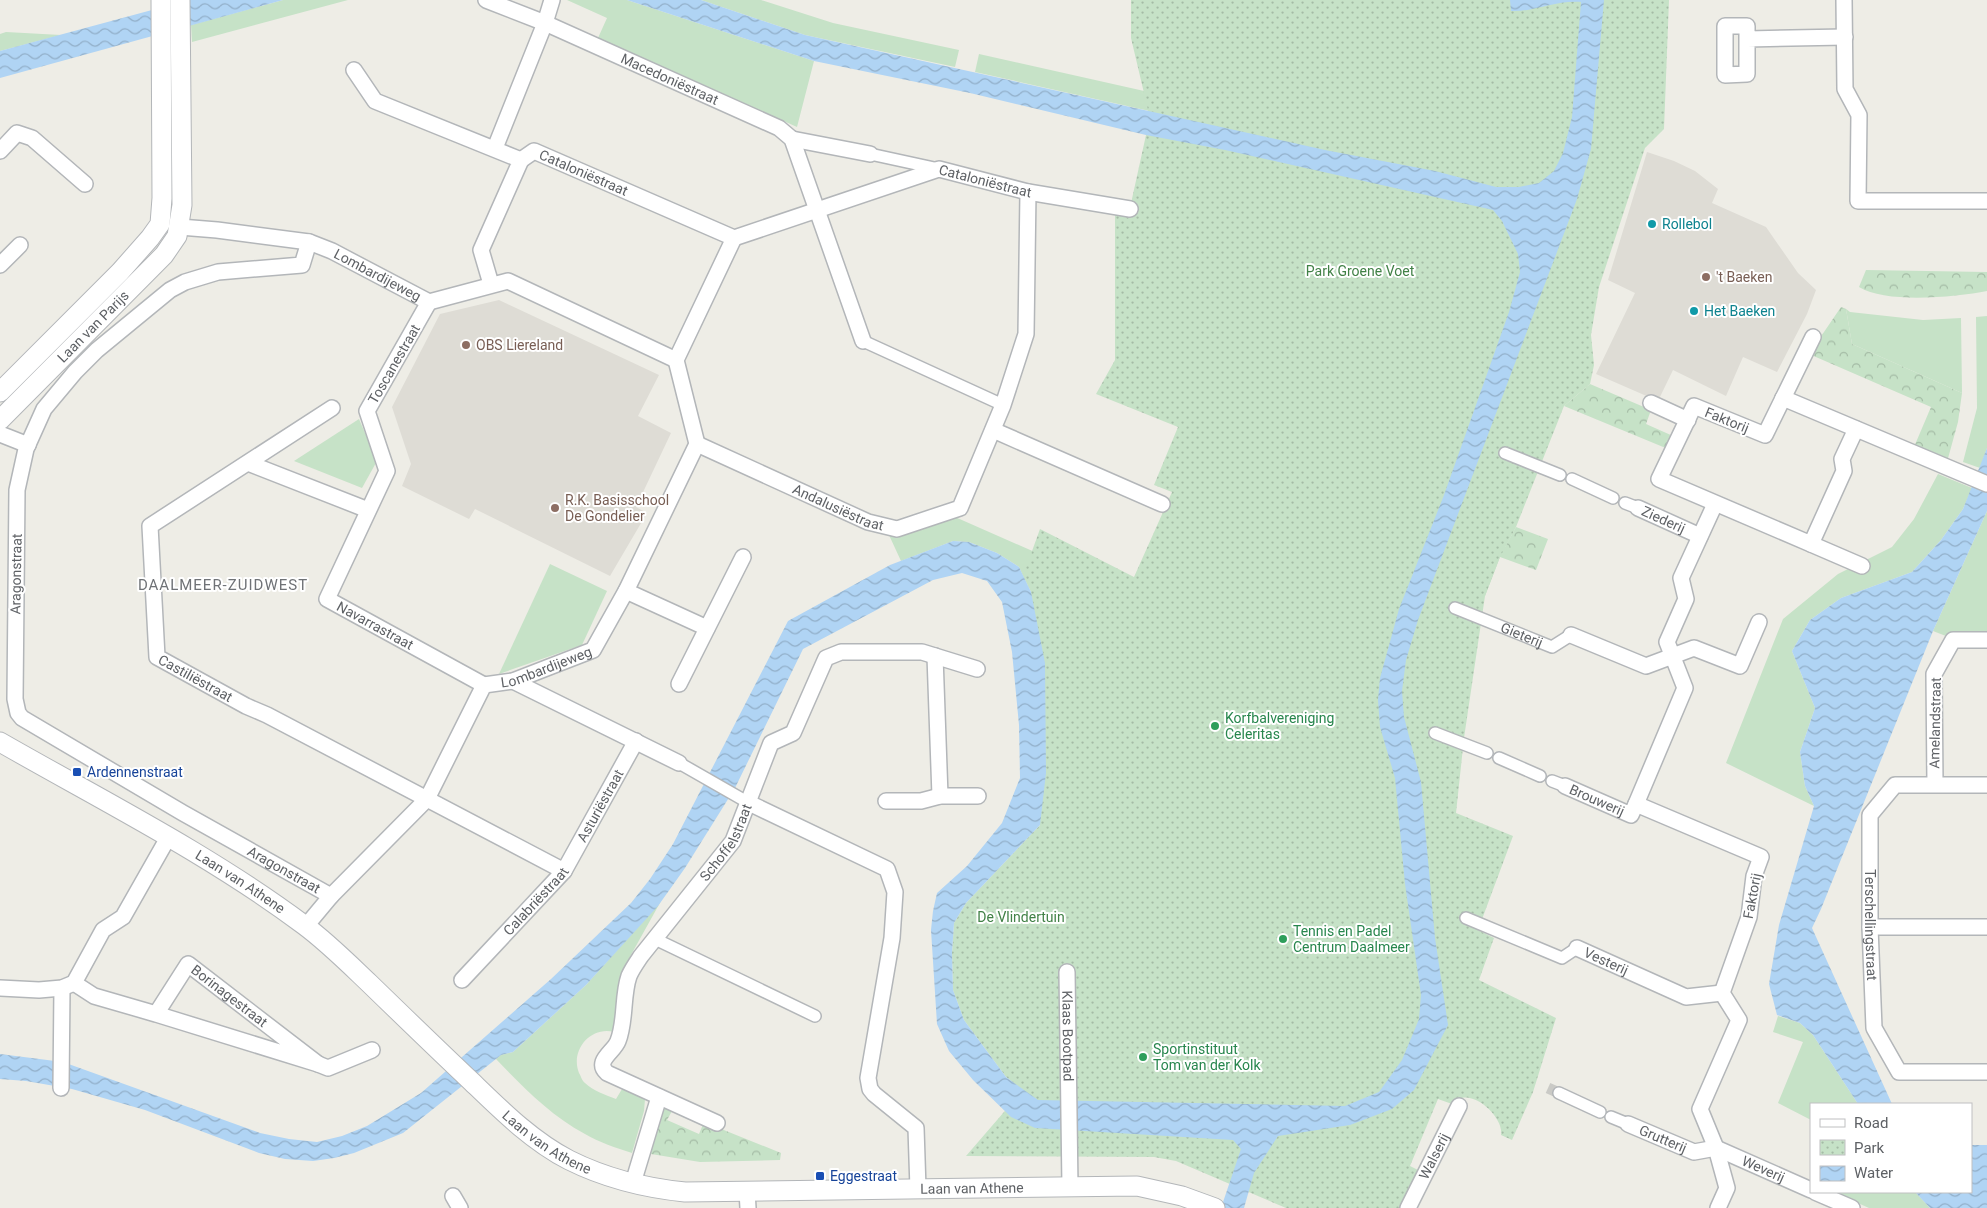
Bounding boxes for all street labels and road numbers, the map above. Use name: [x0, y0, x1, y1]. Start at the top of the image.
street label: Macedoniëstraat: [618, 50, 721, 108]
street label: Cataloniëstraat: [537, 146, 631, 199]
street label: Cataloniëstraat: [937, 161, 1033, 201]
street label: Lombardijeweg: [331, 246, 424, 304]
street label: Laan van Parijs: [54, 287, 132, 366]
street label: Toscanestraat: [365, 321, 423, 407]
street label: Faktorij: [1703, 404, 1751, 436]
street label: Andalusiëstraat: [790, 481, 886, 534]
street label: Ziederij: [1639, 503, 1688, 536]
street label: Aragonstraat: [7, 533, 25, 615]
street label: Navarrastraat: [334, 598, 417, 653]
street label: Gieterij: [1498, 619, 1545, 650]
street label: Lombardijeweg: [500, 643, 594, 691]
street label: Castiliëstraat: [156, 651, 236, 705]
street label: Amelandstraat: [1926, 677, 1944, 769]
street label: Asturiëstraat: [574, 766, 627, 845]
street label: Brouwerij: [1567, 781, 1627, 819]
street label: Schoffelstraat: [696, 801, 755, 884]
street label: Aragonstraat: [245, 843, 324, 897]
street label: Laan van Athene: [193, 847, 288, 917]
street label: Calabriëstraat: [500, 865, 572, 939]
street label: Terschellingstraat: [1862, 869, 1880, 981]
street label: Faktorij: [1740, 872, 1764, 920]
street label: Vesterij: [1582, 944, 1631, 978]
street label: Borinagestraat: [188, 962, 271, 1030]
street label: Klaas Bootpad: [1059, 990, 1077, 1082]
street label: Laan van Athene: [499, 1107, 594, 1177]
street label: Grutterij: [1637, 1122, 1689, 1156]
street label: Walserij: [1416, 1130, 1452, 1182]
street label: Weverij: [1740, 1153, 1787, 1185]
street label: Laan van Athene: [920, 1180, 1024, 1197]

